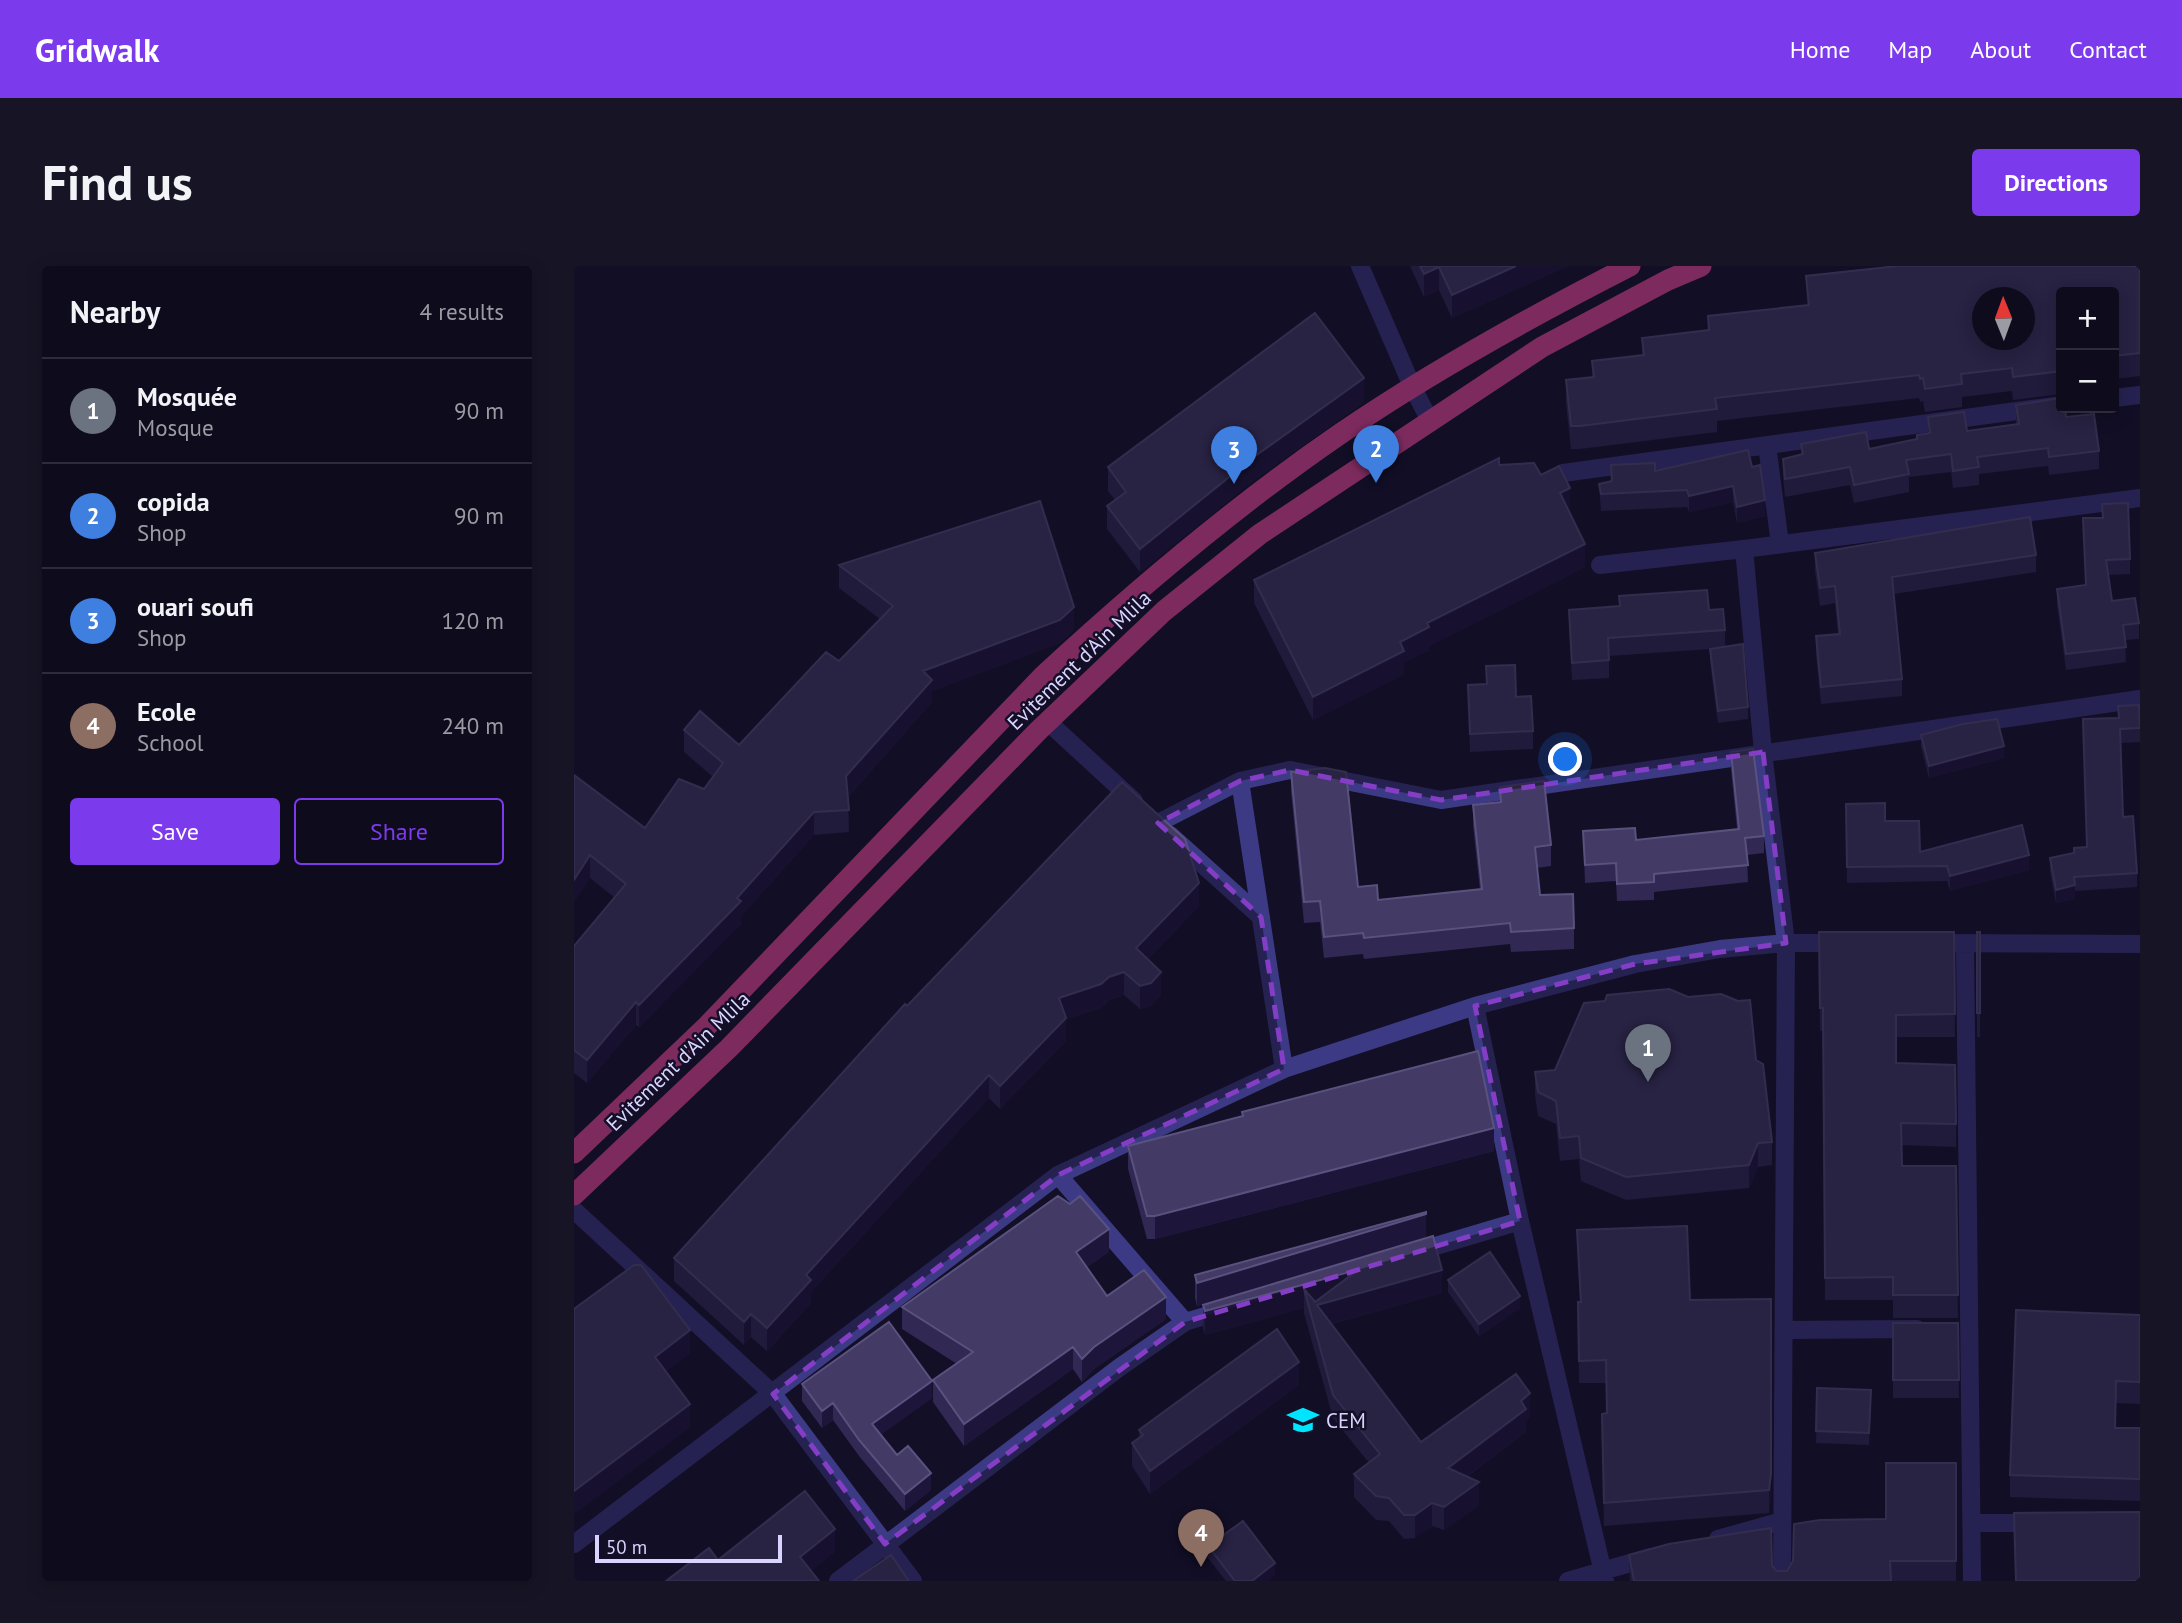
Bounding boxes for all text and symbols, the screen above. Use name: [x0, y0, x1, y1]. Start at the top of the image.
text: Gridwalk: [35, 28, 159, 71]
text: Home: [1790, 34, 1850, 65]
text: Map: [1888, 34, 1932, 65]
text: About: [1970, 34, 2031, 65]
text: Contact: [2069, 34, 2147, 65]
button: Directions: [1972, 149, 2140, 216]
text: Find us: [42, 150, 193, 214]
north arrow: [1972, 287, 2035, 350]
map controls: [2056, 287, 2119, 413]
button: +: [2056, 287, 2119, 350]
text: Nearby: [70, 292, 160, 331]
text: 4 results: [420, 297, 504, 326]
button: −: [2056, 350, 2119, 413]
text: Mosquée: [137, 380, 237, 413]
text: 1: [86, 396, 100, 425]
text: 90 m: [454, 396, 504, 425]
text: Mosque: [137, 413, 214, 442]
pin: 2: [1353, 425, 1399, 483]
pin: 3: [1211, 426, 1257, 484]
text: copida: [137, 485, 210, 518]
text: 2: [86, 501, 100, 530]
text: 90 m: [454, 501, 504, 530]
text: Shop: [137, 518, 187, 547]
street label: Evitement d'Ain Mlila: [1001, 584, 1157, 736]
text: ouari soufi: [137, 590, 254, 623]
text: 3: [86, 606, 100, 635]
text: 120 m: [442, 606, 504, 635]
text: Shop: [137, 623, 187, 652]
text: Ecole: [137, 695, 196, 728]
text: 4: [86, 711, 100, 740]
text: 240 m: [442, 711, 504, 740]
text: School: [137, 728, 204, 757]
your location: [1548, 742, 1582, 776]
button: Save: [70, 798, 280, 865]
button: Share: [294, 798, 504, 865]
street label: Evitement d'Ain Mlila: [600, 985, 756, 1137]
pin: 1: [1625, 1024, 1671, 1082]
school or university icon: CEM: [1286, 1403, 1320, 1437]
place label: CEM: [1326, 1407, 1366, 1434]
pin: 4: [1178, 1509, 1224, 1567]
scale bar: [595, 1532, 782, 1564]
text: 50 m: [606, 1535, 647, 1559]

